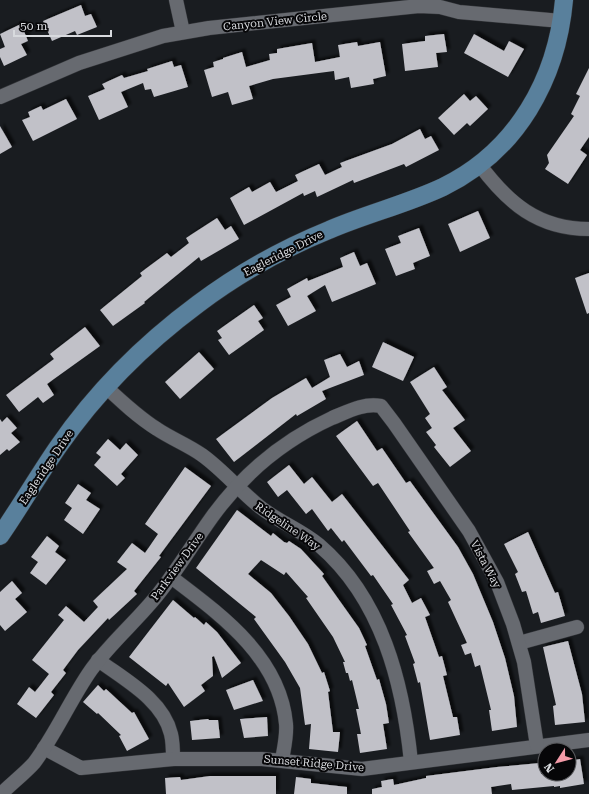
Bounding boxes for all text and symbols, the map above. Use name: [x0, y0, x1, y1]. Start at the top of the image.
street label: Canyon View Circle: [223, 10, 328, 33]
scale bar: [14, 12, 111, 38]
text: 50 m: [20, 19, 47, 33]
street label: Eagleridge Drive: [241, 228, 325, 279]
street label: Eagleridge Drive: [17, 427, 76, 507]
street label: Ridgeline Way: [253, 500, 323, 553]
street label: Parkview Drive: [148, 530, 206, 603]
street label: Vista Way: [468, 538, 504, 591]
north arrow: [537, 742, 577, 782]
street label: Sunset Ridge Drive: [263, 753, 365, 774]
text: N: [541, 760, 557, 775]

